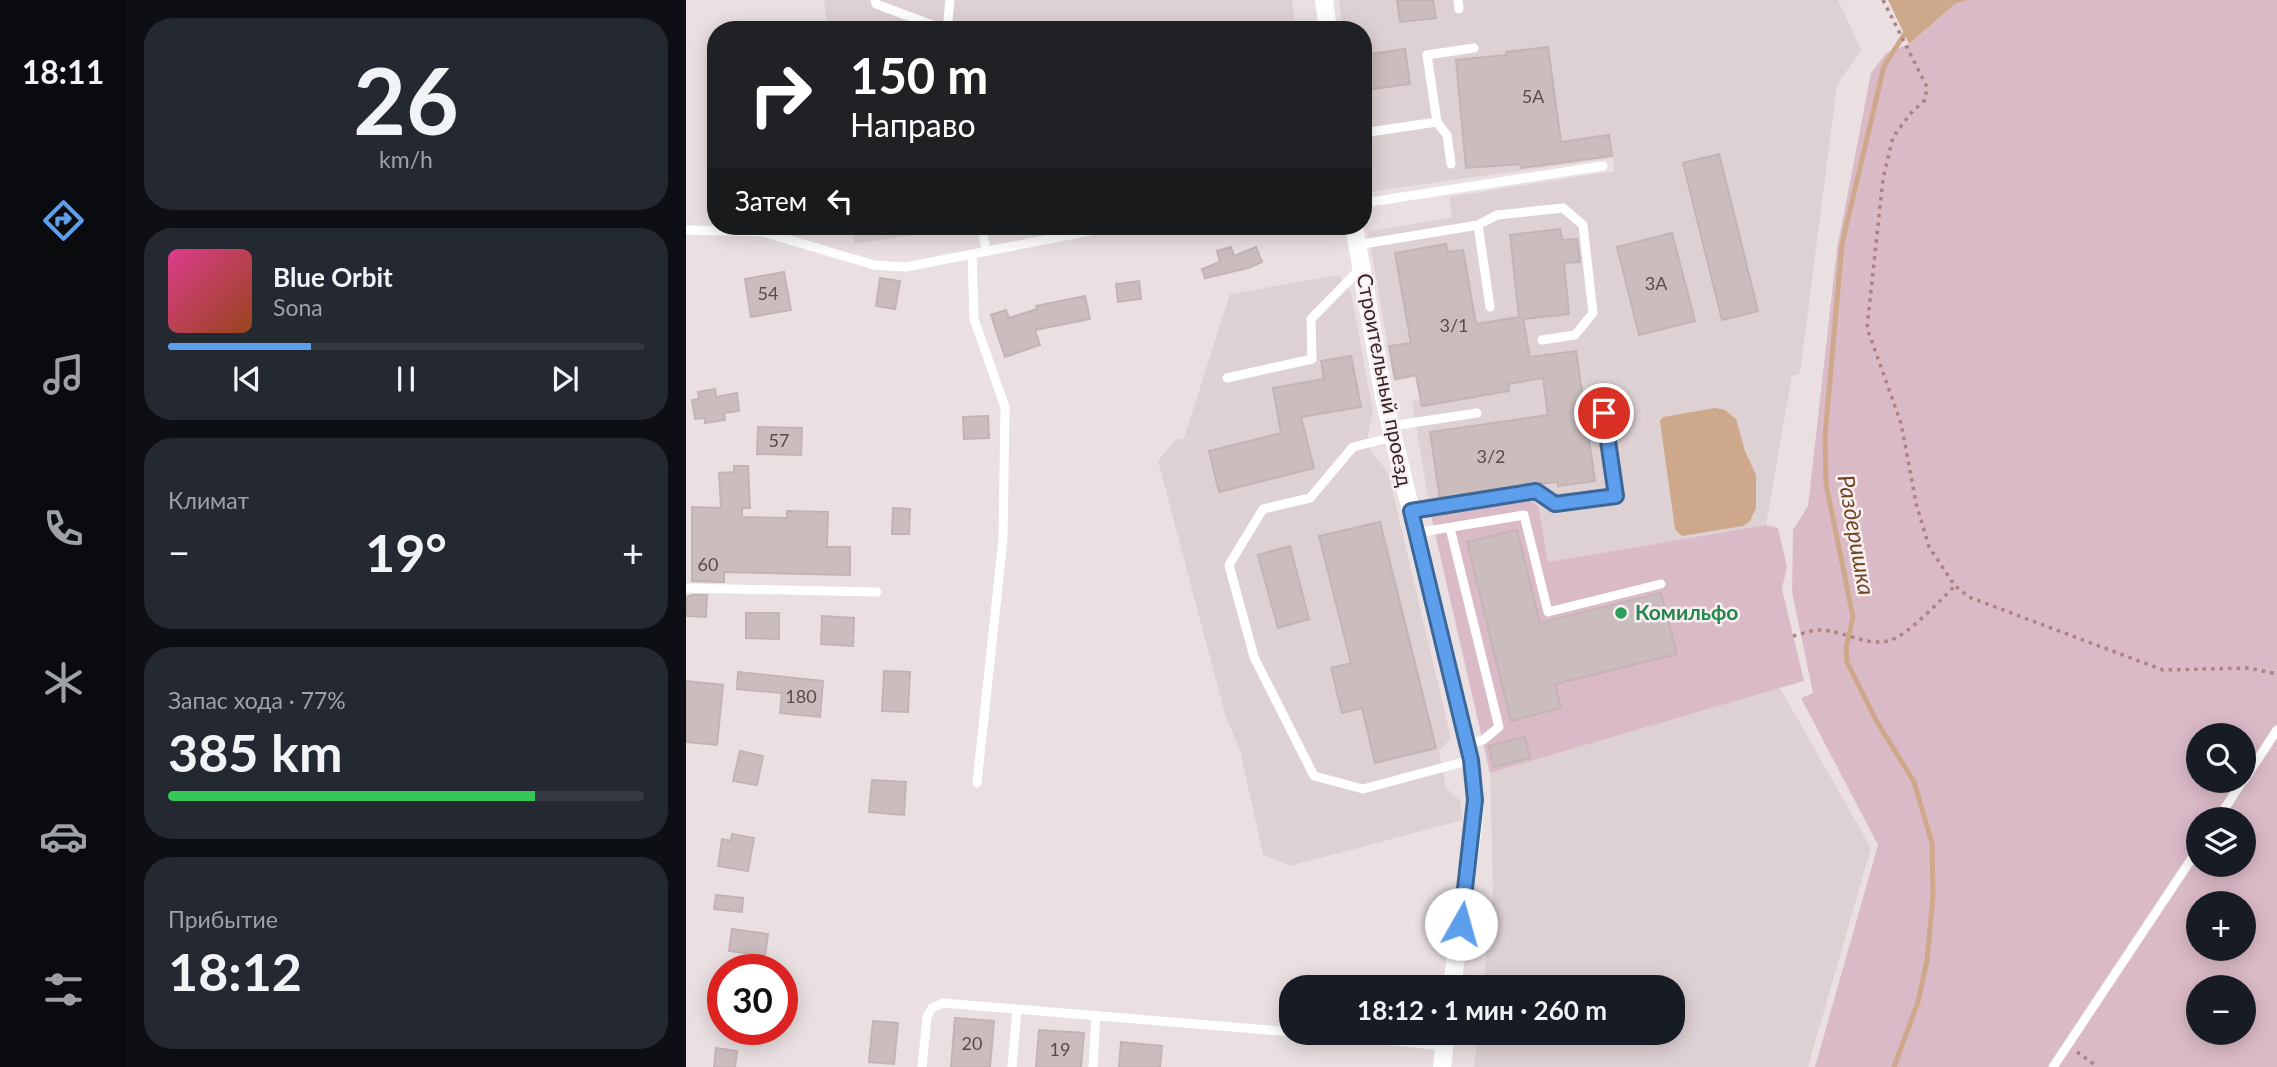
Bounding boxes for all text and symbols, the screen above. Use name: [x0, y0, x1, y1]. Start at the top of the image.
text: 26: [353, 45, 459, 154]
text: 150 m: [850, 46, 988, 104]
icon: right: [735, 49, 826, 140]
text: 18:11: [22, 52, 104, 91]
house number: 5А: [1522, 85, 1545, 107]
text: Направо: [850, 105, 976, 144]
text: km/h: [379, 145, 433, 173]
icon: left: [821, 182, 859, 220]
text: Затем: [735, 185, 807, 217]
icon: directions: [39, 196, 88, 245]
text: Blue Orbit: [273, 261, 393, 293]
street label: Строительный проезд: [1353, 271, 1418, 489]
house number: 3А: [1645, 272, 1668, 294]
house number: 54: [758, 282, 778, 304]
text: Sona: [273, 293, 323, 321]
house number: 3/1: [1439, 314, 1469, 336]
icon: music: [39, 350, 88, 399]
icon: previous: [228, 360, 266, 398]
icon: pause: [387, 360, 425, 398]
icon: next: [546, 360, 584, 398]
pin: [1574, 383, 1634, 443]
icon: arrive: [1585, 394, 1623, 432]
house number: 57: [769, 429, 789, 451]
house number: 3/2: [1476, 445, 1506, 467]
water label: Раздеришка: [1833, 472, 1881, 597]
text: Климат: [168, 486, 249, 514]
icon: phone: [39, 504, 88, 553]
text: 19°: [365, 521, 447, 583]
text: −: [168, 529, 190, 575]
text: +: [622, 529, 644, 575]
house number: 60: [698, 553, 718, 575]
place label: Комильфо: [1635, 599, 1738, 624]
marker: Комильфо: [1613, 605, 1629, 621]
icon: climate: [39, 658, 88, 707]
house number: 180: [785, 685, 817, 707]
text: Запас хода · 77%: [168, 686, 346, 714]
text: 385 km: [168, 721, 342, 783]
map controls: [2186, 723, 2256, 1045]
button: search: [2186, 723, 2256, 793]
button: layers: [2186, 807, 2256, 877]
icon: car: [39, 812, 88, 861]
position arrow: [1424, 887, 1498, 961]
button: +: [2186, 891, 2256, 961]
text: Прибытие: [168, 905, 278, 933]
text: 18:12: [168, 940, 302, 1002]
speed limit sign: 30: [707, 954, 798, 1045]
icon: filters: [39, 965, 88, 1014]
button: −: [2186, 975, 2256, 1045]
text: 18:12 · 1 мин · 260 m: [1357, 994, 1607, 1026]
house number: 20: [962, 1032, 982, 1054]
house number: 19: [1050, 1038, 1070, 1060]

